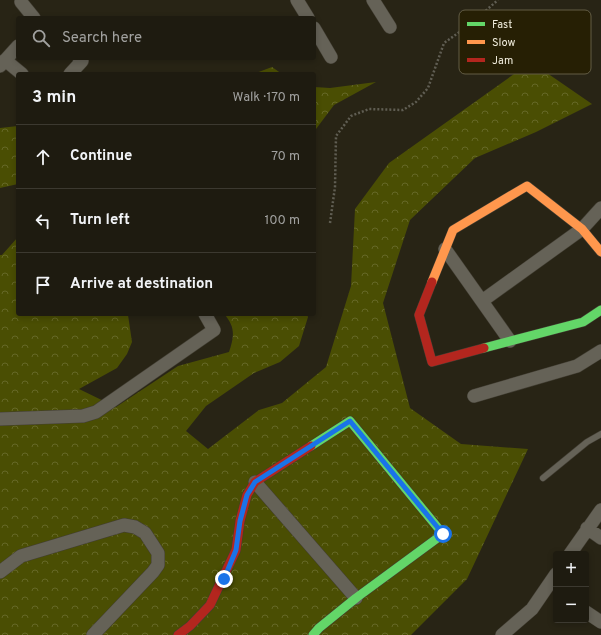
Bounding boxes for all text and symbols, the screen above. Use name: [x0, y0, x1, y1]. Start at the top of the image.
legend: [459, 10, 591, 74]
search box: [16, 16, 316, 60]
text: Fast: [492, 18, 512, 32]
icon: search: [30, 27, 52, 49]
text: Search here: [62, 29, 142, 48]
text: Slow: [492, 36, 515, 50]
text: Jam: [492, 54, 513, 68]
text: 3 min: [32, 87, 76, 109]
text: Walk · 170 m: [233, 90, 300, 106]
icon: ahead: [32, 146, 54, 168]
text: Continue: [70, 147, 132, 166]
text: 70 m: [271, 149, 300, 165]
icon: left: [32, 210, 54, 232]
text: Turn left: [70, 211, 130, 230]
text: 100 m: [264, 213, 300, 229]
icon: arrive: [32, 274, 54, 296]
text: Arrive at destination: [70, 275, 213, 294]
route start: [434, 525, 452, 543]
map controls: [553, 551, 589, 623]
button: +: [553, 551, 589, 587]
route end: [215, 570, 233, 588]
button: −: [553, 587, 589, 623]

